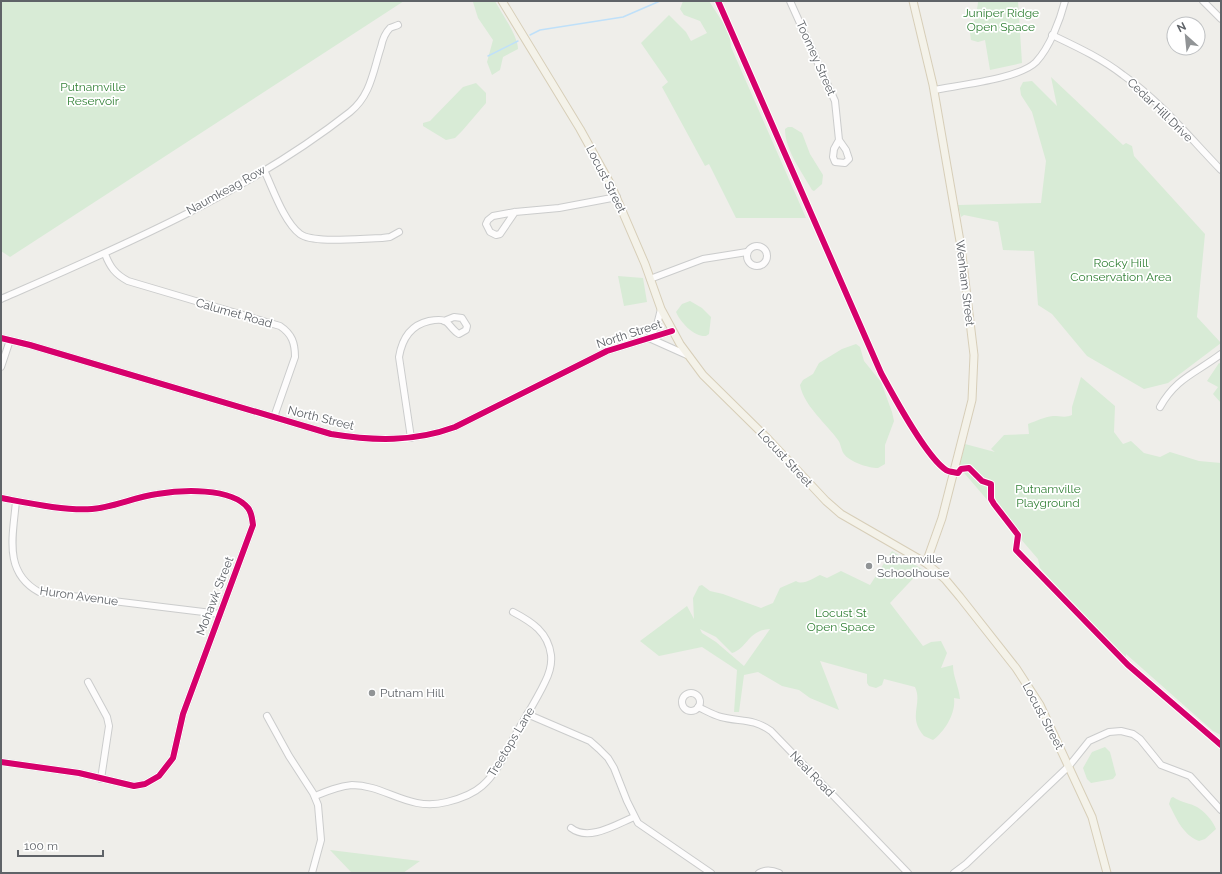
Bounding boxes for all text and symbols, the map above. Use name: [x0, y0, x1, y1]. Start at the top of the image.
park label: Juniper Ridge Open Space: [963, 6, 1039, 34]
north arrow: [1166, 16, 1206, 56]
street label: Toomey Street: [793, 18, 839, 98]
text: N: [1175, 20, 1188, 35]
street label: Cedar Hill Drive: [1124, 75, 1196, 145]
park label: Putnamville Reservoir: [60, 80, 126, 108]
street label: Locust Street: [583, 143, 629, 215]
street label: Naumkeag Row: [184, 162, 268, 218]
street label: Wenham Street: [953, 239, 977, 327]
park label: Rocky Hill Conservation Area: [1070, 256, 1172, 284]
street label: Calumet Road: [194, 295, 274, 331]
street label: North Street: [595, 317, 663, 351]
street label: North Street: [286, 403, 356, 433]
street label: Locust Street: [755, 426, 815, 490]
park label: Putnamville Playground: [1015, 482, 1081, 510]
place label: Putnamville Schoolhouse: [877, 552, 950, 580]
street label: Mohawk Street: [194, 555, 236, 637]
marker: Putnamville Schoolhouse: [864, 561, 874, 571]
street label: Huron Avenue: [39, 584, 119, 608]
park label: Locust St Open Space: [807, 606, 875, 634]
street label: Locust Street: [1019, 680, 1067, 752]
place label: Putnam Hill: [380, 686, 445, 700]
marker: Putnam Hill: [367, 688, 377, 698]
street label: Treetops Lane: [485, 704, 537, 780]
street label: Neal Road: [787, 748, 837, 800]
scale bar: [18, 832, 103, 858]
text: 100 m: [24, 839, 58, 853]

